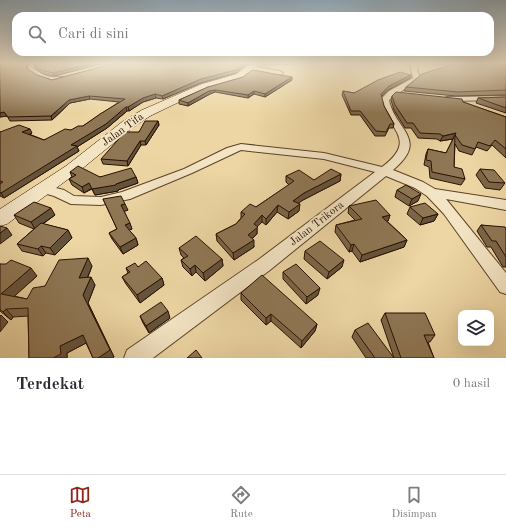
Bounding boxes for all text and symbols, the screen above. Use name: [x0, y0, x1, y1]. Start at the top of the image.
search box: [12, 12, 494, 56]
icon: search: [26, 23, 48, 45]
text: Cari di sini: [58, 27, 129, 42]
street label: Jalan Tifa: [100, 111, 146, 149]
street label: Jalan Trikora: [288, 199, 347, 248]
map controls: [458, 310, 494, 346]
button: layers: [458, 310, 494, 346]
text: Terdekat: [16, 376, 84, 393]
text: 0 hasil: [453, 377, 490, 390]
tab: Peta: [69, 484, 91, 522]
tab: Rute: [230, 484, 253, 522]
tab: Disimpan: [392, 484, 437, 522]

